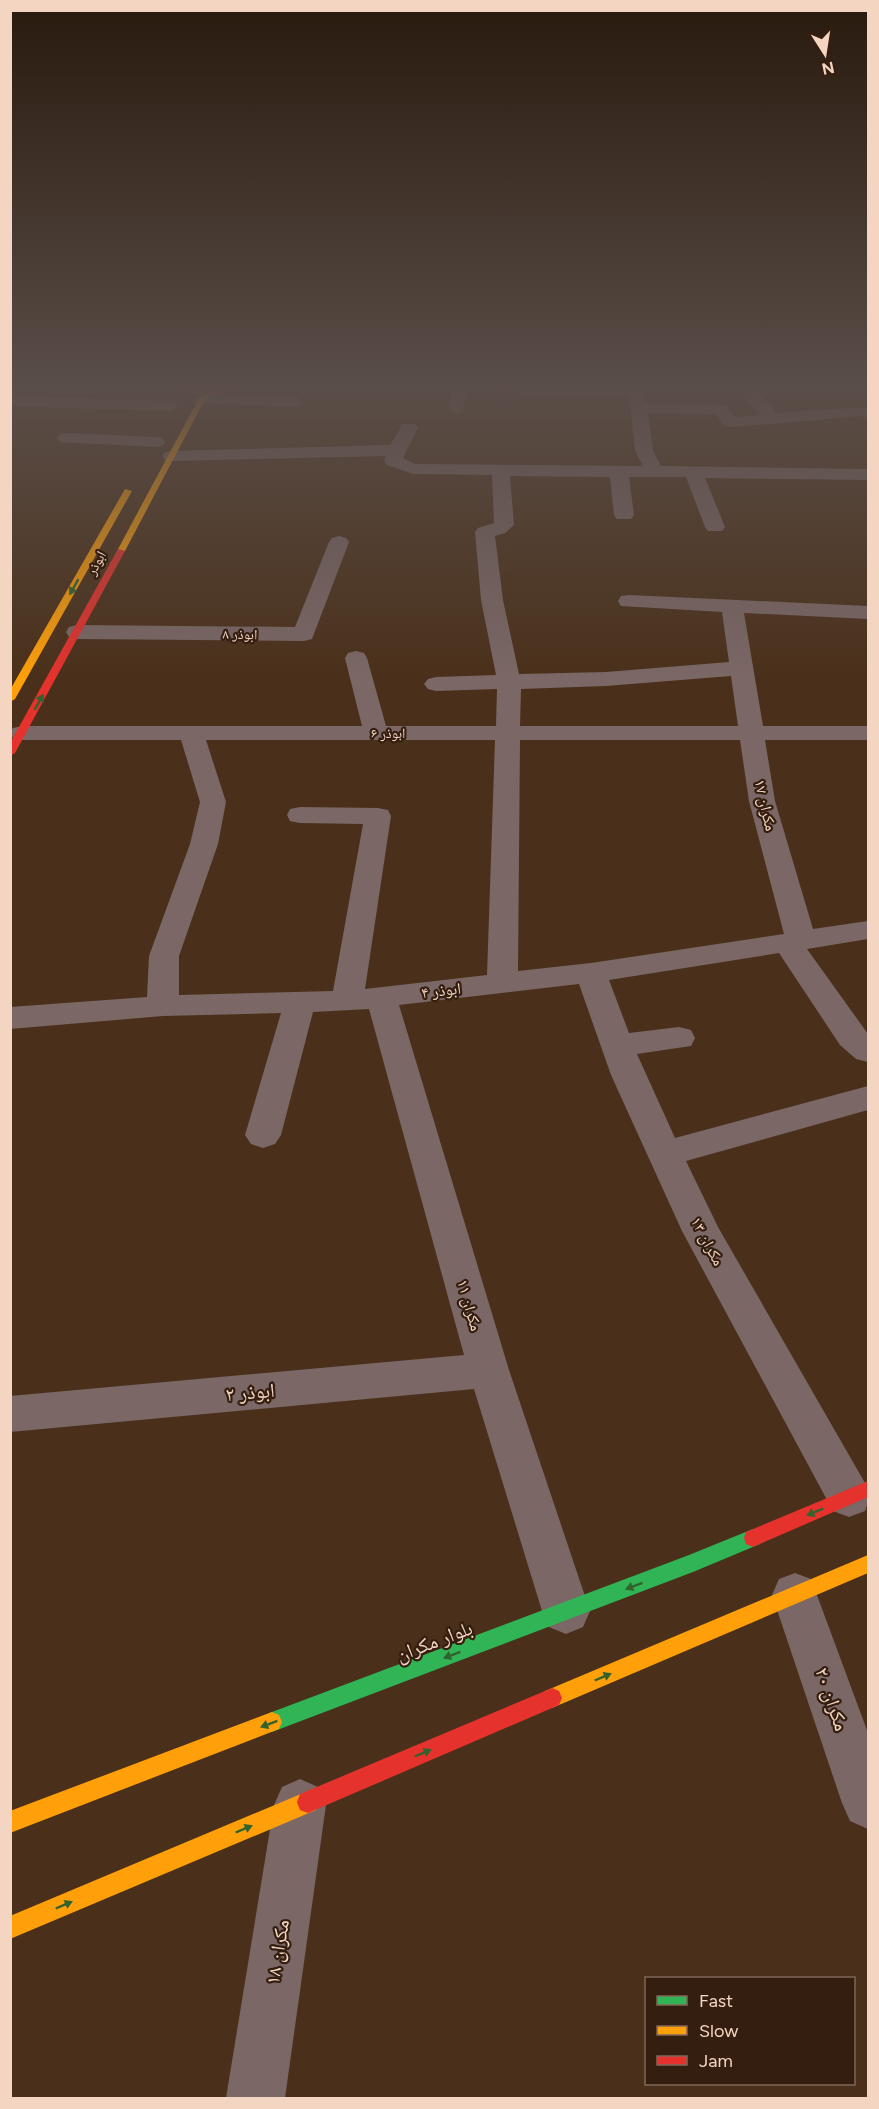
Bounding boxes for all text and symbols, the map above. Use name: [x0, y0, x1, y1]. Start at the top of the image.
north arrow: [795, 24, 855, 84]
text: N: [820, 58, 836, 79]
street label: ابوذر: [83, 548, 110, 579]
one-way arrow: [69, 579, 79, 596]
street label: ابوذر ۸: [222, 626, 257, 643]
one-way arrow: [34, 693, 44, 710]
street label: ابوذر ۶: [371, 725, 405, 742]
street label: مکران ۱۷: [749, 777, 781, 833]
street label: ابوذر ۴: [420, 979, 462, 1002]
street label: مکران ۱۳: [686, 1214, 728, 1269]
street label: مکران ۱۱: [452, 1277, 486, 1333]
street label: ابوذر ۲: [224, 1378, 276, 1406]
one-way arrow: [805, 1507, 823, 1517]
one-way arrow: [625, 1581, 643, 1591]
street label: بلوار مکران: [392, 1615, 476, 1667]
one-way arrow: [443, 1651, 461, 1660]
street label: مکران ۲۰: [810, 1664, 854, 1734]
one-way arrow: [594, 1672, 612, 1681]
one-way arrow: [260, 1719, 278, 1729]
one-way arrow: [415, 1748, 433, 1758]
one-way arrow: [235, 1824, 253, 1834]
one-way arrow: [56, 1900, 74, 1910]
street label: مکران ۱۸: [260, 1918, 294, 1986]
legend: [645, 1977, 855, 2085]
text: Fast: [699, 1990, 733, 2012]
text: Slow: [699, 2020, 738, 2042]
text: Jam: [699, 2050, 733, 2072]

